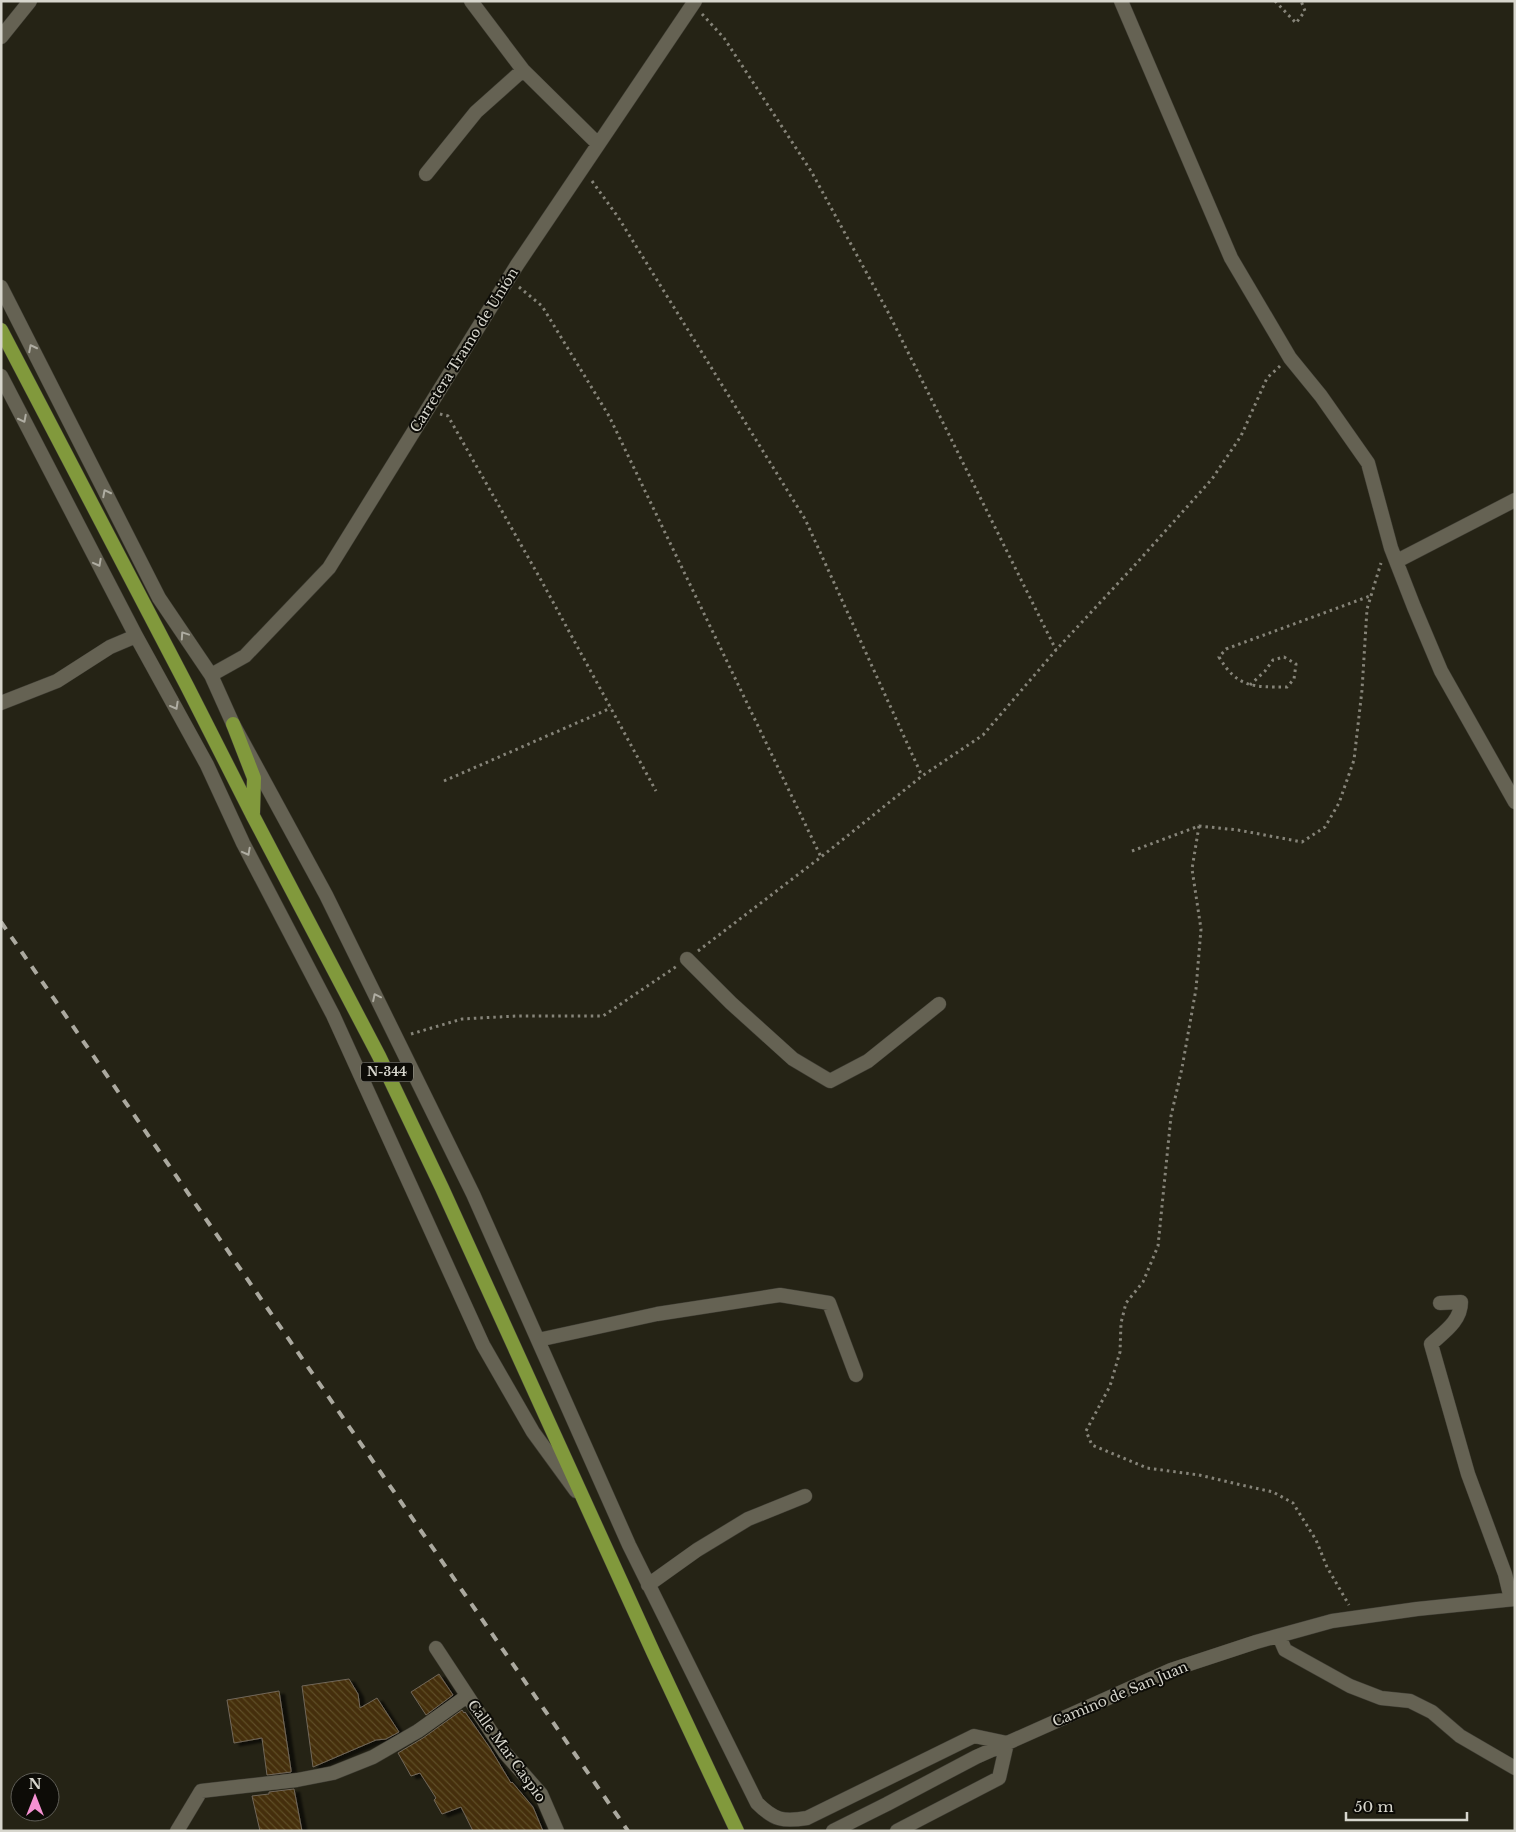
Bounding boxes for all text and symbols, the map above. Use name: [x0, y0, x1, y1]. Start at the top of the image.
street label: Carretera Tramo de Unión: [406, 264, 522, 436]
one-way arrow: [28, 344, 38, 353]
one-way arrow: [17, 414, 27, 423]
one-way arrow: [102, 489, 112, 498]
one-way arrow: [92, 558, 102, 567]
one-way arrow: [181, 631, 190, 641]
one-way arrow: [169, 701, 179, 710]
one-way arrow: [241, 847, 251, 856]
one-way arrow: [372, 993, 382, 1002]
road number: N-344: [361, 1062, 413, 1082]
street label: Camino de San Juan: [1049, 1657, 1191, 1731]
street label: Calle Mar Caspio: [464, 1696, 550, 1806]
north arrow: [10, 1772, 60, 1822]
text: N: [28, 1775, 42, 1793]
scale bar: [1346, 1790, 1467, 1822]
text: 50 m: [1354, 1797, 1394, 1816]

